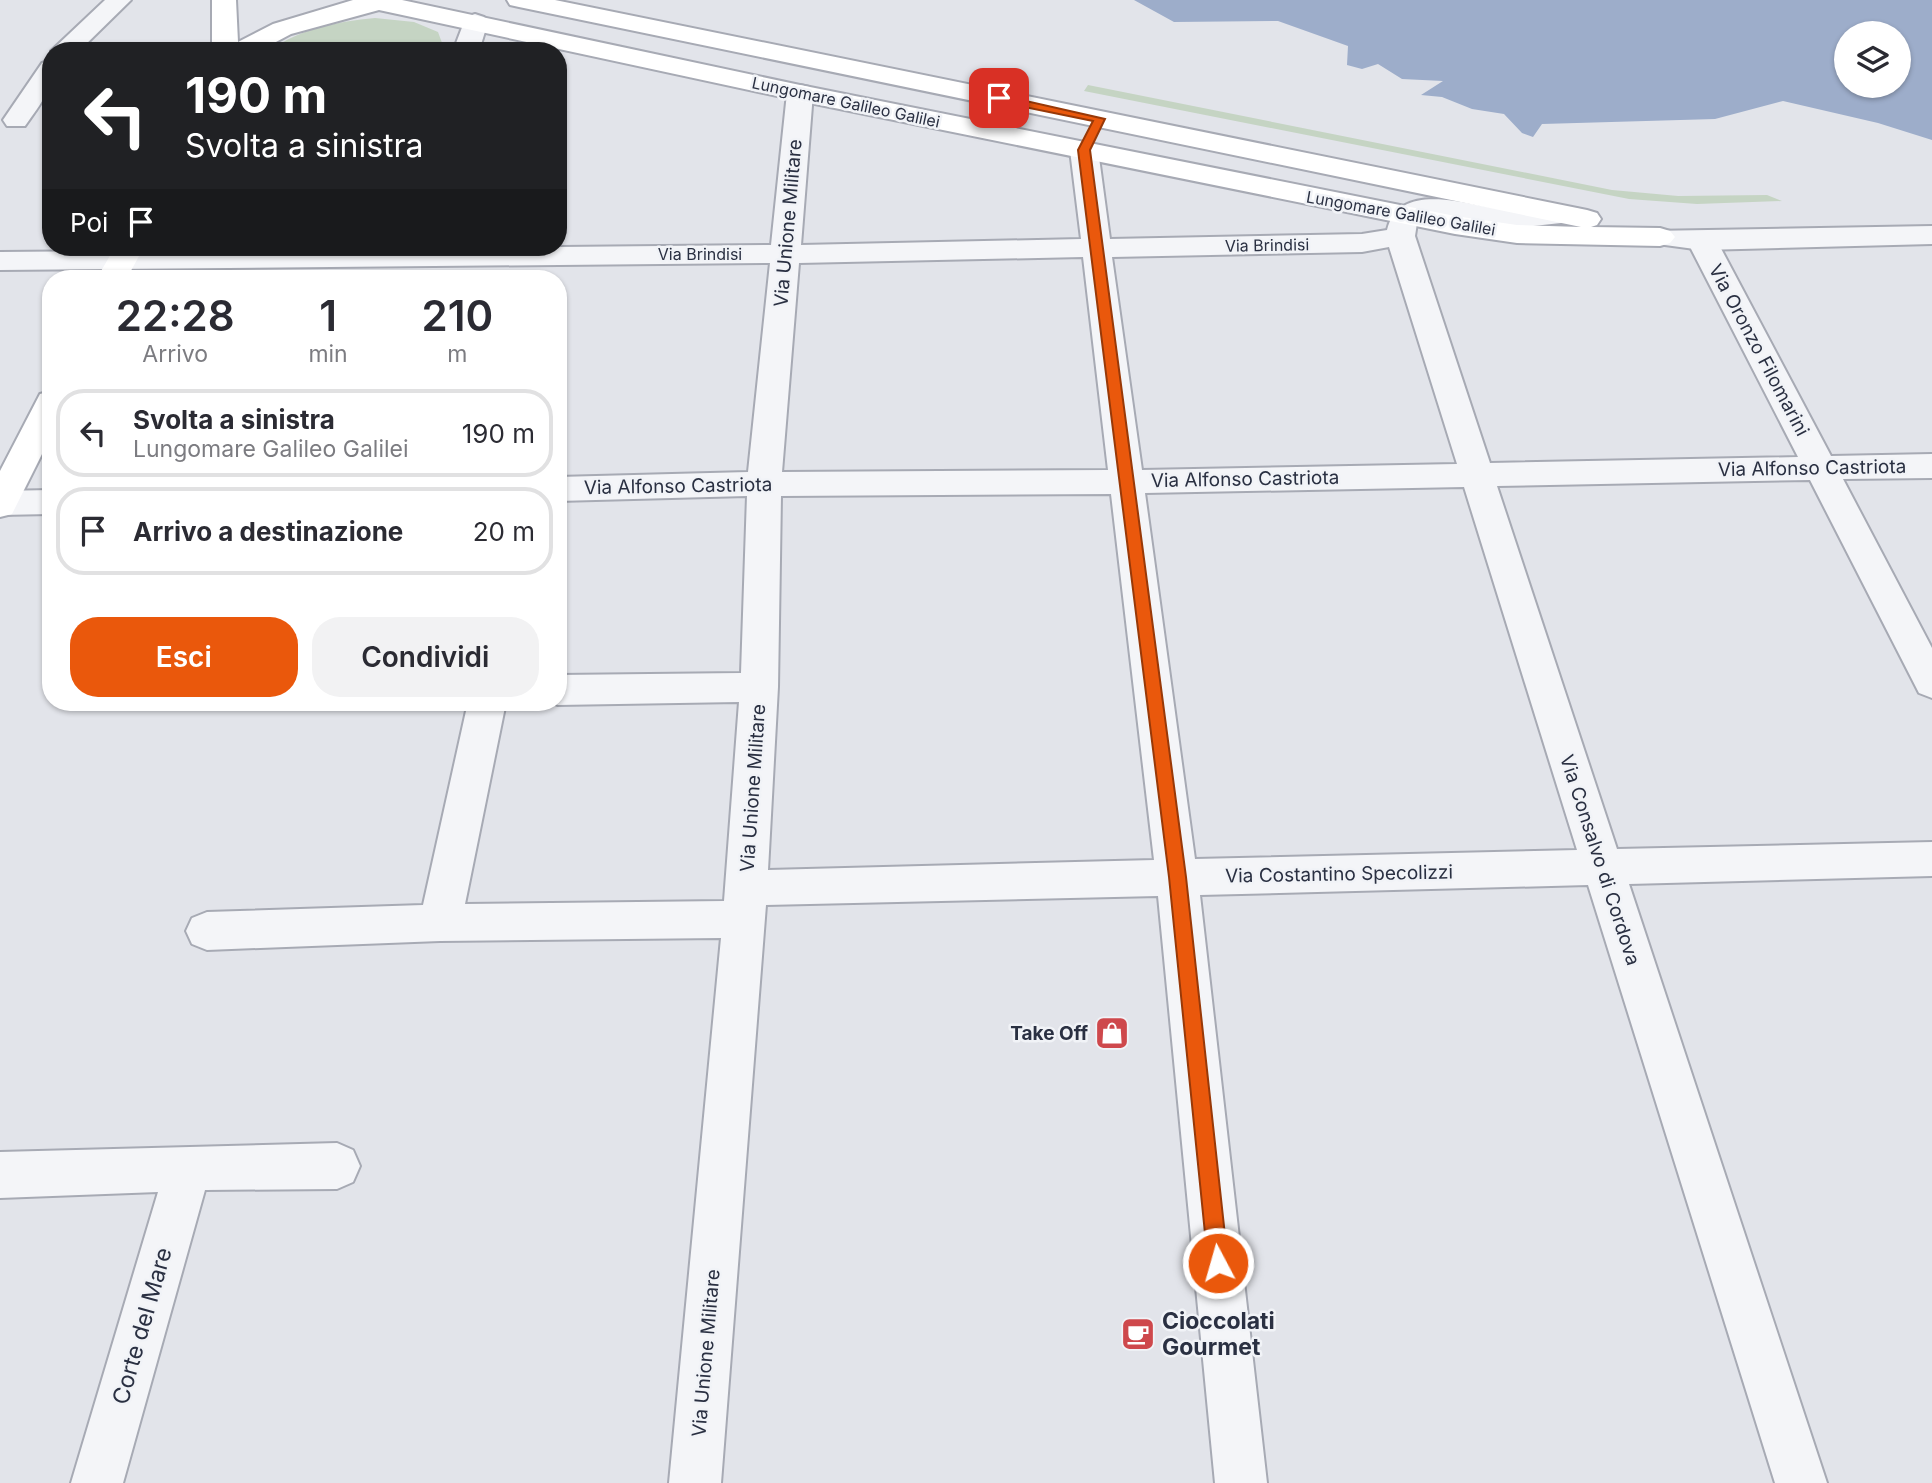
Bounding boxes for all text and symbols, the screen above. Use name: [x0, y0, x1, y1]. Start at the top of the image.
map controls: [1834, 21, 1911, 98]
button: layers: [1834, 21, 1911, 98]
text: 190 m: [185, 66, 327, 125]
pin: [969, 68, 1029, 128]
icon: left: [70, 70, 161, 161]
street label: Lungomare Galileo Galilei: [750, 72, 942, 132]
icon: arrive: [980, 79, 1018, 117]
text: Svolta a sinistra: [185, 126, 424, 165]
street label: Via Unione Militare: [769, 138, 807, 308]
street label: Lungomare Galileo Galilei: [1305, 187, 1497, 239]
icon: arrive: [122, 203, 160, 241]
text: Poi: [70, 207, 108, 238]
street label: Via Brindisi: [1225, 234, 1309, 256]
street label: Via Brindisi: [658, 244, 742, 264]
street label: Via Oronzo Filomarini: [1704, 260, 1814, 440]
text: 22:28: [116, 290, 235, 341]
text: 1: [319, 290, 337, 341]
text: 210: [422, 290, 493, 341]
text: Arrivo: [142, 340, 208, 368]
text: min: [308, 340, 348, 368]
text: m: [447, 340, 467, 368]
text: Svolta a sinistra: [133, 404, 335, 435]
icon: left: [74, 414, 112, 452]
text: 190 m: [462, 418, 535, 449]
text: Lungomare Galileo Galilei: [133, 435, 409, 463]
street label: Via Alfonso Castriota: [1718, 455, 1906, 481]
street label: Via Alfonso Castriota: [1151, 466, 1339, 492]
street label: Via Alfonso Castriota: [584, 473, 772, 499]
icon: arrive: [74, 512, 112, 550]
text: Arrivo a destinazione: [133, 516, 403, 547]
text: 20 m: [473, 516, 535, 547]
button: Esci: [70, 617, 298, 697]
button: Condividi: [312, 617, 539, 697]
street label: Via Unione Militare: [736, 703, 770, 873]
street label: Via Consalvo di Cordova: [1555, 752, 1645, 968]
street label: Via Costantino Specolizzi: [1225, 861, 1453, 887]
shop icon: Take Off: [1093, 1014, 1131, 1052]
place label: Take Off: [1010, 1022, 1088, 1045]
position arrow: [1181, 1226, 1255, 1300]
street label: Corte del Mare: [106, 1244, 178, 1408]
street label: Via Unione Militare: [687, 1268, 725, 1438]
place label: Cioccolati Gourmet: [1162, 1307, 1275, 1361]
cafe icon: Cioccolati Gourmet: [1119, 1315, 1157, 1353]

